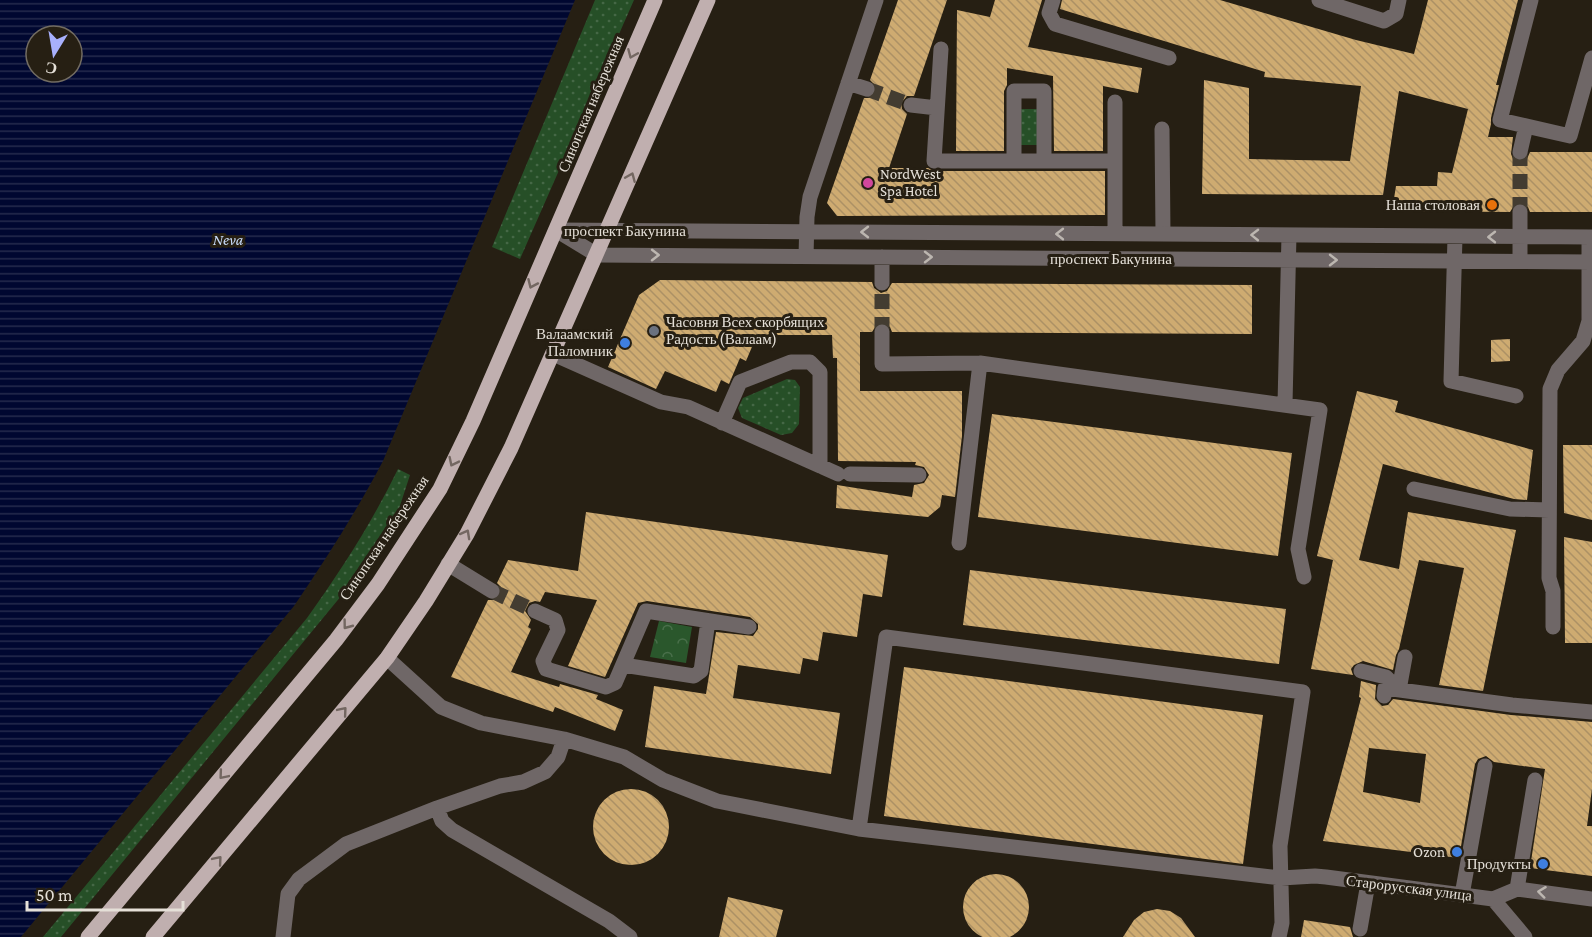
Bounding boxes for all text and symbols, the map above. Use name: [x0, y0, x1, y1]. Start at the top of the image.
north arrow: [24, 24, 84, 84]
street label: Синопская набережная: [555, 33, 627, 175]
one-way arrow: [627, 47, 639, 58]
text: С: [44, 59, 59, 78]
place label: NordWest Spa Hotel: [880, 166, 942, 200]
one-way arrow: [624, 172, 636, 183]
marker: NordWest Spa Hotel: [861, 176, 875, 190]
place label: Наша столовая: [1386, 197, 1480, 213]
marker: Наша столовая: [1485, 198, 1499, 212]
street label: проспект Бакунина: [564, 223, 686, 239]
one-way arrow: [860, 226, 869, 238]
one-way arrow: [1055, 228, 1064, 240]
one-way arrow: [1250, 229, 1259, 241]
water label: Neva: [213, 231, 244, 248]
one-way arrow: [1487, 231, 1496, 243]
one-way arrow: [651, 249, 660, 261]
one-way arrow: [923, 251, 932, 264]
street label: проспект Бакунина: [1050, 251, 1172, 267]
one-way arrow: [1328, 254, 1337, 266]
one-way arrow: [528, 277, 540, 288]
place label: Часовня Всех скорбящих Радость (Валаам): [666, 314, 825, 348]
marker: Часовня Всех скорбящих Радость (Валаам): [647, 324, 661, 338]
place label: Валаамский Паломник: [536, 326, 614, 359]
marker: Валаамский Паломник: [618, 336, 632, 350]
one-way arrow: [449, 455, 461, 466]
street label: Синопская набережная: [336, 473, 432, 603]
one-way arrow: [459, 530, 470, 540]
one-way arrow: [343, 618, 354, 629]
one-way arrow: [336, 707, 347, 718]
one-way arrow: [219, 768, 230, 779]
place label: Ozon: [1413, 844, 1445, 860]
marker: Ozon: [1450, 845, 1464, 859]
one-way arrow: [210, 856, 221, 867]
place label: Продукты: [1467, 856, 1531, 872]
marker: Продукты: [1536, 857, 1550, 871]
street label: Старорусская улица: [1345, 872, 1473, 904]
scale bar: [27, 874, 183, 912]
text: 50 m: [36, 885, 73, 905]
one-way arrow: [1537, 887, 1546, 899]

